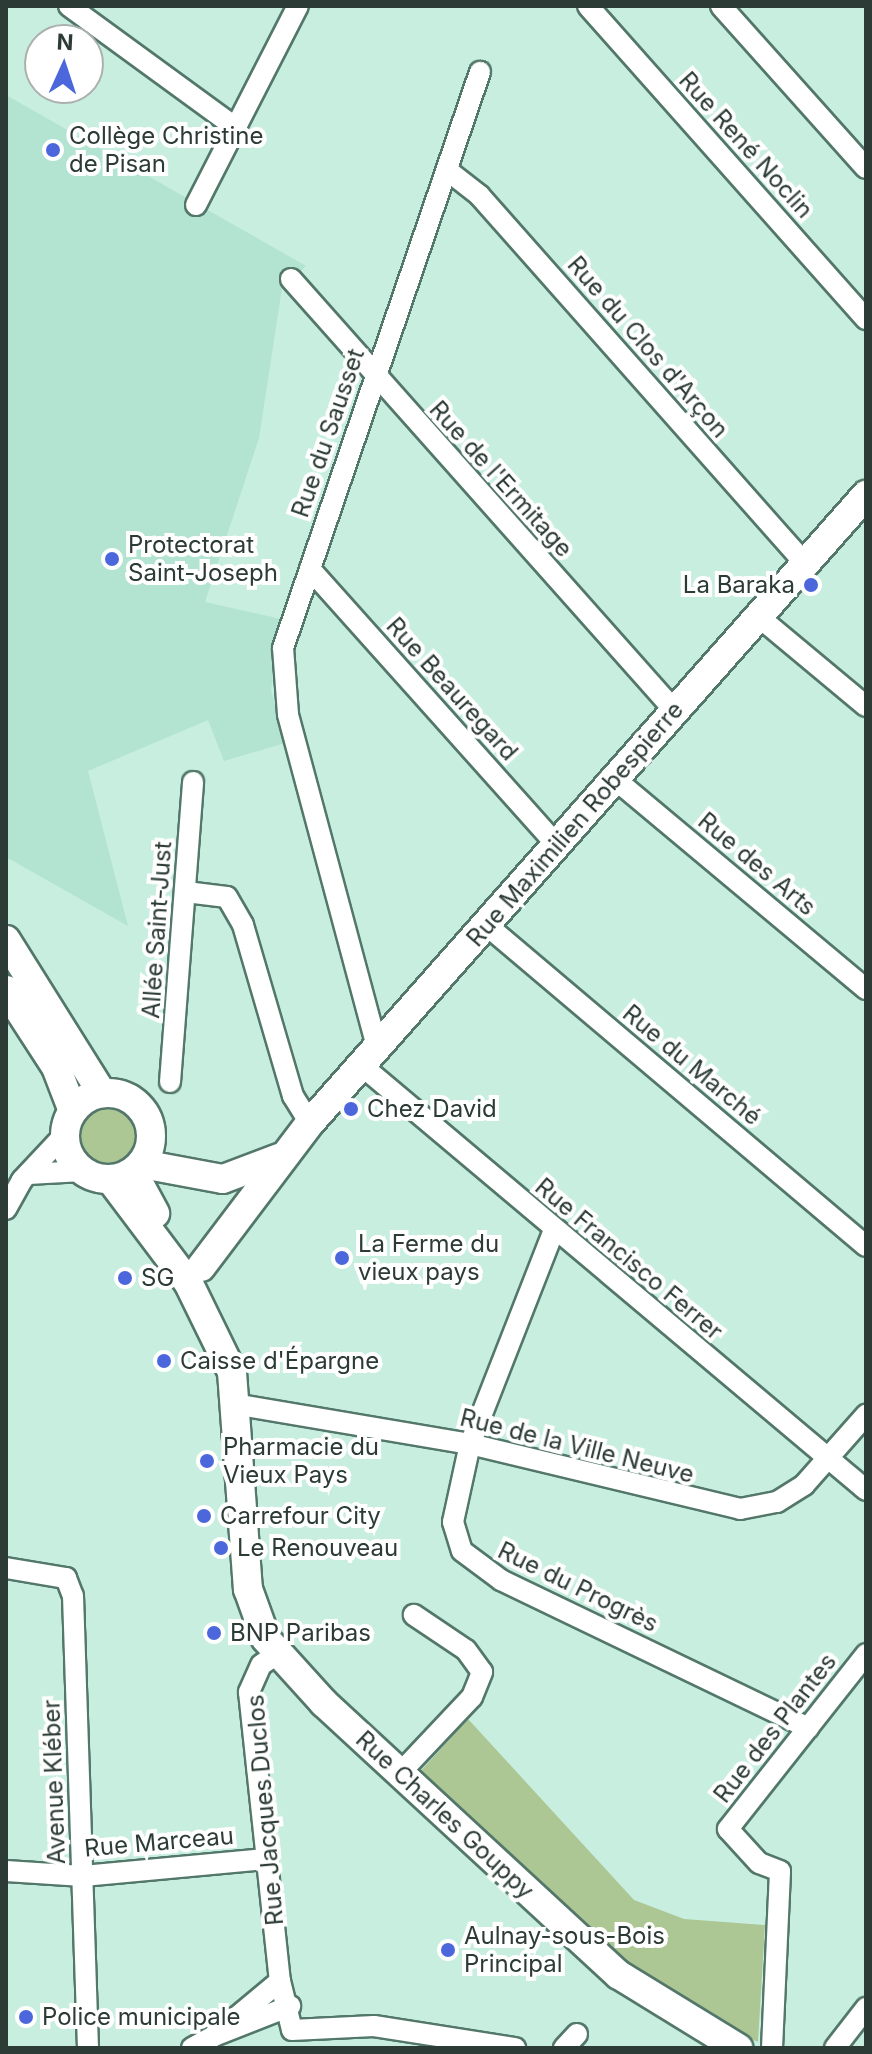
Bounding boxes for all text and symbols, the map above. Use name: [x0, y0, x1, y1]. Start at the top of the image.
north arrow: [24, 24, 104, 104]
text: N: [56, 29, 74, 55]
street label: Rue René Noclin: [673, 66, 819, 224]
place label: Collège Christine de Pisan: [69, 122, 263, 178]
marker: Collège Christine de Pisan: [44, 141, 62, 159]
street label: Rue du Clos d'Arçon: [561, 251, 735, 443]
street label: Rue du Sausset: [286, 345, 370, 521]
street label: Rue de l'Ermitage: [424, 395, 578, 563]
place label: Protectorat Saint-Joseph: [128, 531, 278, 587]
marker: Protectorat Saint-Joseph: [103, 550, 121, 568]
place label: La Baraka: [683, 571, 795, 599]
marker: La Baraka: [802, 576, 820, 594]
street label: Rue Beauregard: [380, 612, 524, 766]
street label: Rue Maximilien Robespierre: [461, 696, 689, 952]
street label: Rue des Arts: [692, 806, 822, 922]
street label: Allée Saint-Just: [136, 840, 178, 1020]
street label: Rue du Marché: [617, 999, 767, 1131]
place label: Chez David: [367, 1095, 497, 1123]
marker: Chez David: [342, 1100, 360, 1118]
street label: Rue Francisco Ferrer: [529, 1172, 729, 1346]
place label: La Ferme du vieux pays: [358, 1230, 499, 1286]
marker: La Ferme du vieux pays: [333, 1249, 351, 1267]
place label: SG: [141, 1264, 174, 1292]
marker: SG: [116, 1269, 134, 1287]
place label: Caisse d'Épargne: [180, 1347, 379, 1375]
marker: Caisse d'Épargne: [155, 1352, 173, 1370]
street label: Rue de la Ville Neuve: [457, 1403, 697, 1489]
place label: Pharmacie du Vieux Pays: [223, 1433, 379, 1489]
marker: Pharmacie du Vieux Pays: [198, 1452, 216, 1470]
place label: Carrefour City: [220, 1502, 381, 1530]
marker: Carrefour City: [195, 1507, 213, 1525]
place label: Le Renouveau: [237, 1534, 398, 1562]
street label: Rue du Progrès: [493, 1536, 663, 1638]
marker: Le Renouveau: [212, 1539, 230, 1557]
place label: BNP Paribas: [230, 1619, 371, 1647]
marker: BNP Paribas: [205, 1624, 223, 1642]
street label: Rue des Plantes: [708, 1648, 842, 1808]
street label: Rue Jacques Duclos: [241, 1693, 289, 1927]
street label: Avenue Kléber: [37, 1699, 71, 1865]
street label: Rue Charles Gouppy: [350, 1725, 540, 1905]
street label: Rue Marceau: [83, 1821, 235, 1863]
place label: Aulnay-sous-Bois Principal: [464, 1922, 665, 1978]
marker: Aulnay-sous-Bois Principal: [439, 1941, 457, 1959]
place label: Police municipale: [42, 2003, 241, 2031]
marker: Police municipale: [17, 2008, 35, 2026]

